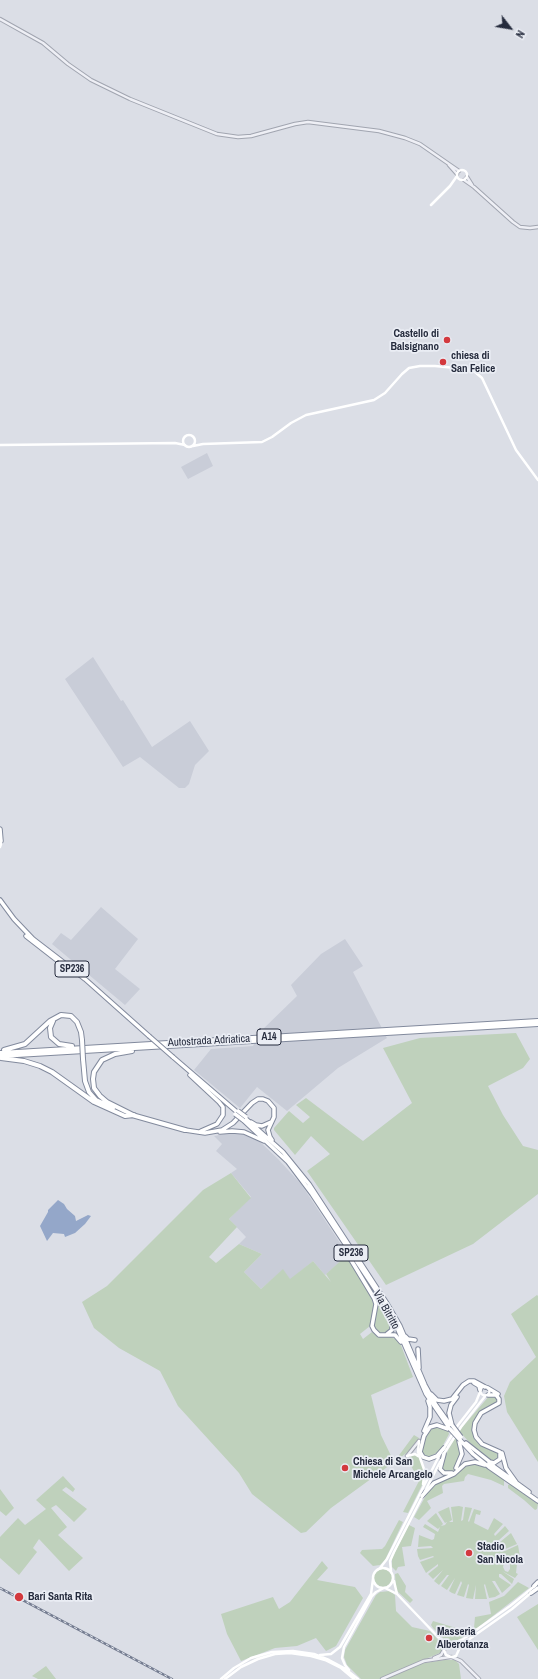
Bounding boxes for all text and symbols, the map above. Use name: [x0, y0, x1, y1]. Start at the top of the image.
north arrow: [490, 8, 530, 48]
text: N: [513, 28, 528, 41]
place label: Castello di Balsignano: [390, 327, 439, 353]
marker: Castello di Balsignano: [442, 335, 452, 345]
place label: chiesa di San Felice: [451, 349, 495, 375]
marker: chiesa di San Felice: [438, 357, 448, 367]
road number: SP236: [55, 961, 89, 977]
road number: A14: [257, 1029, 281, 1045]
street label: Autostrada Adriatica: [168, 1032, 250, 1050]
road number: SP236: [334, 1245, 368, 1261]
street label: Via Bitritto: [370, 1288, 402, 1332]
place label: Chiesa di San Michele Arcangelo: [353, 1455, 433, 1481]
marker: Chiesa di San Michele Arcangelo: [340, 1463, 350, 1473]
place label: Stadio San Nicola: [477, 1540, 523, 1566]
marker: Stadio San Nicola: [464, 1548, 474, 1558]
place label: Bari Santa Rita: [28, 1590, 92, 1604]
marker: Bari Santa Rita: [13, 1591, 25, 1603]
place label: Masseria Alberotanza: [437, 1625, 489, 1651]
marker: Masseria Alberotanza: [424, 1633, 434, 1643]

